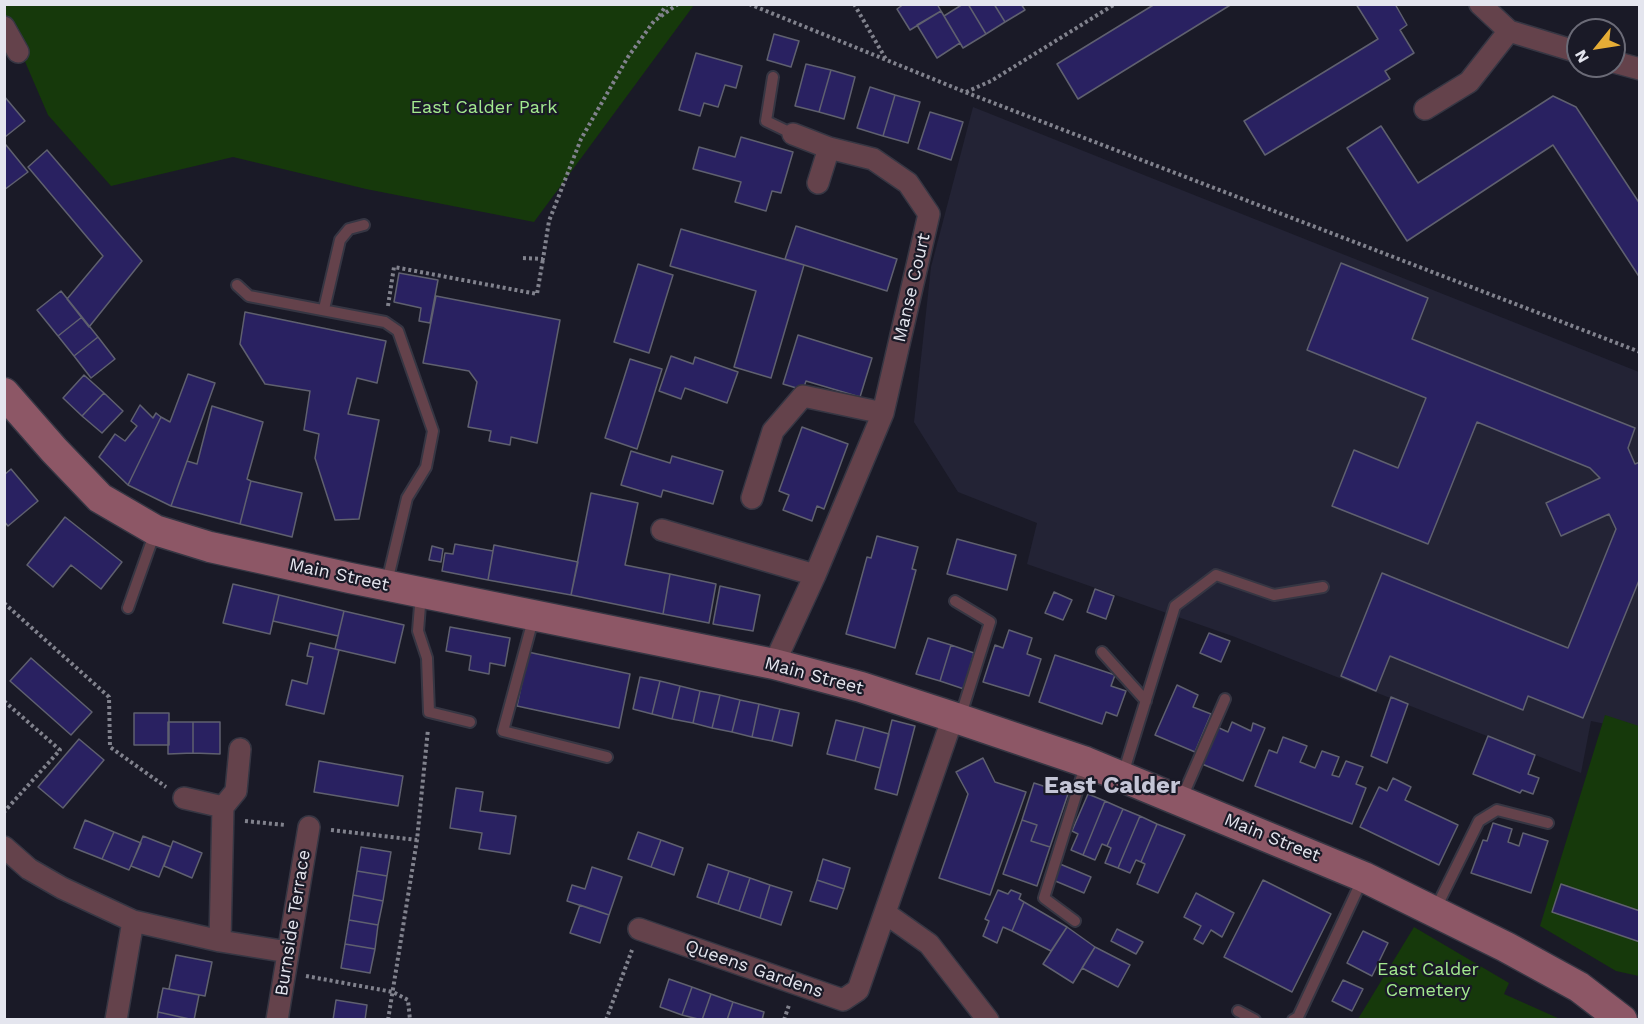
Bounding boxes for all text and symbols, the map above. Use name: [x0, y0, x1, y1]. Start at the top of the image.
north arrow: [1566, 18, 1626, 78]
text: N: [1571, 46, 1593, 66]
park label: East Calder Park: [411, 97, 557, 119]
street label: Manse Court: [889, 231, 935, 345]
street label: Main Street: [287, 554, 391, 596]
street label: Main Street: [762, 652, 866, 700]
district label: East Calder: [1044, 772, 1180, 800]
street label: Main Street: [1221, 809, 1323, 867]
street label: Burnside Terrace: [271, 848, 315, 998]
street label: Queens Gardens: [682, 935, 826, 1003]
park label: East Calder Cemetery: [1377, 959, 1479, 1002]

